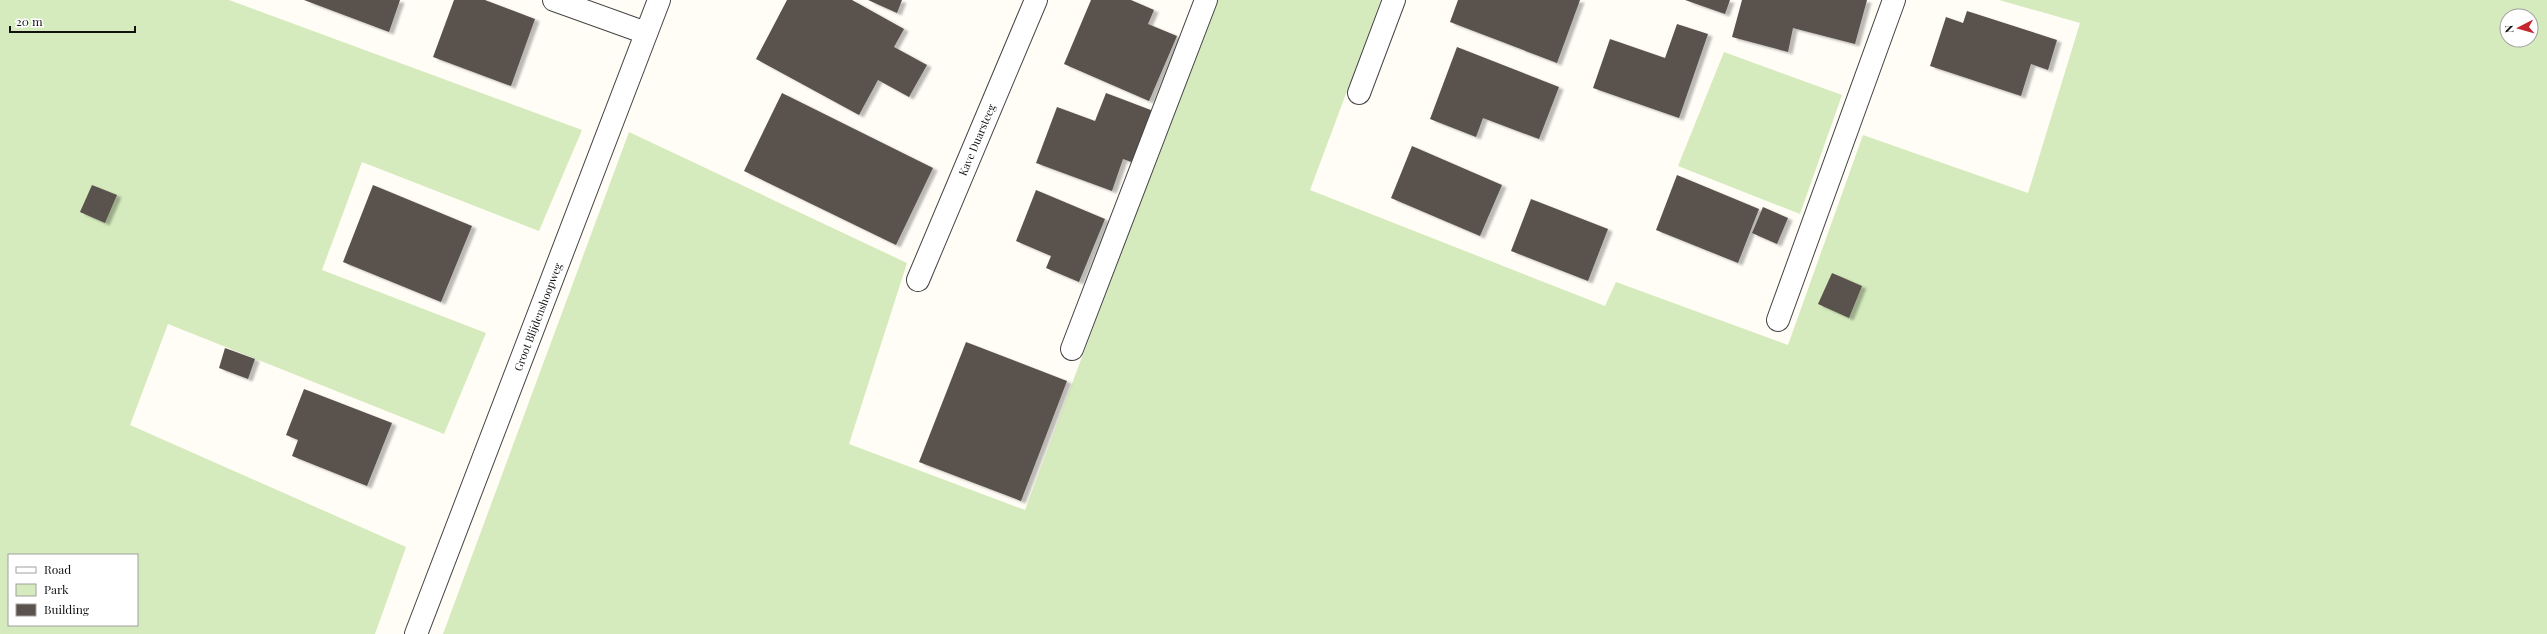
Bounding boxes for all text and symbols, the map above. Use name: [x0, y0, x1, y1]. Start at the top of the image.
scale bar: [10, 8, 135, 34]
north arrow: [2499, 8, 2539, 48]
text: 20 m: [16, 13, 43, 29]
text: N: [2501, 24, 2516, 34]
street label: Kave Duarsteeg: [955, 101, 998, 178]
street label: Groot Blijdenshoopweg: [510, 260, 565, 373]
legend: [8, 554, 138, 626]
text: Road: [44, 561, 71, 577]
text: Park: [44, 581, 69, 597]
text: Building: [44, 601, 90, 617]

